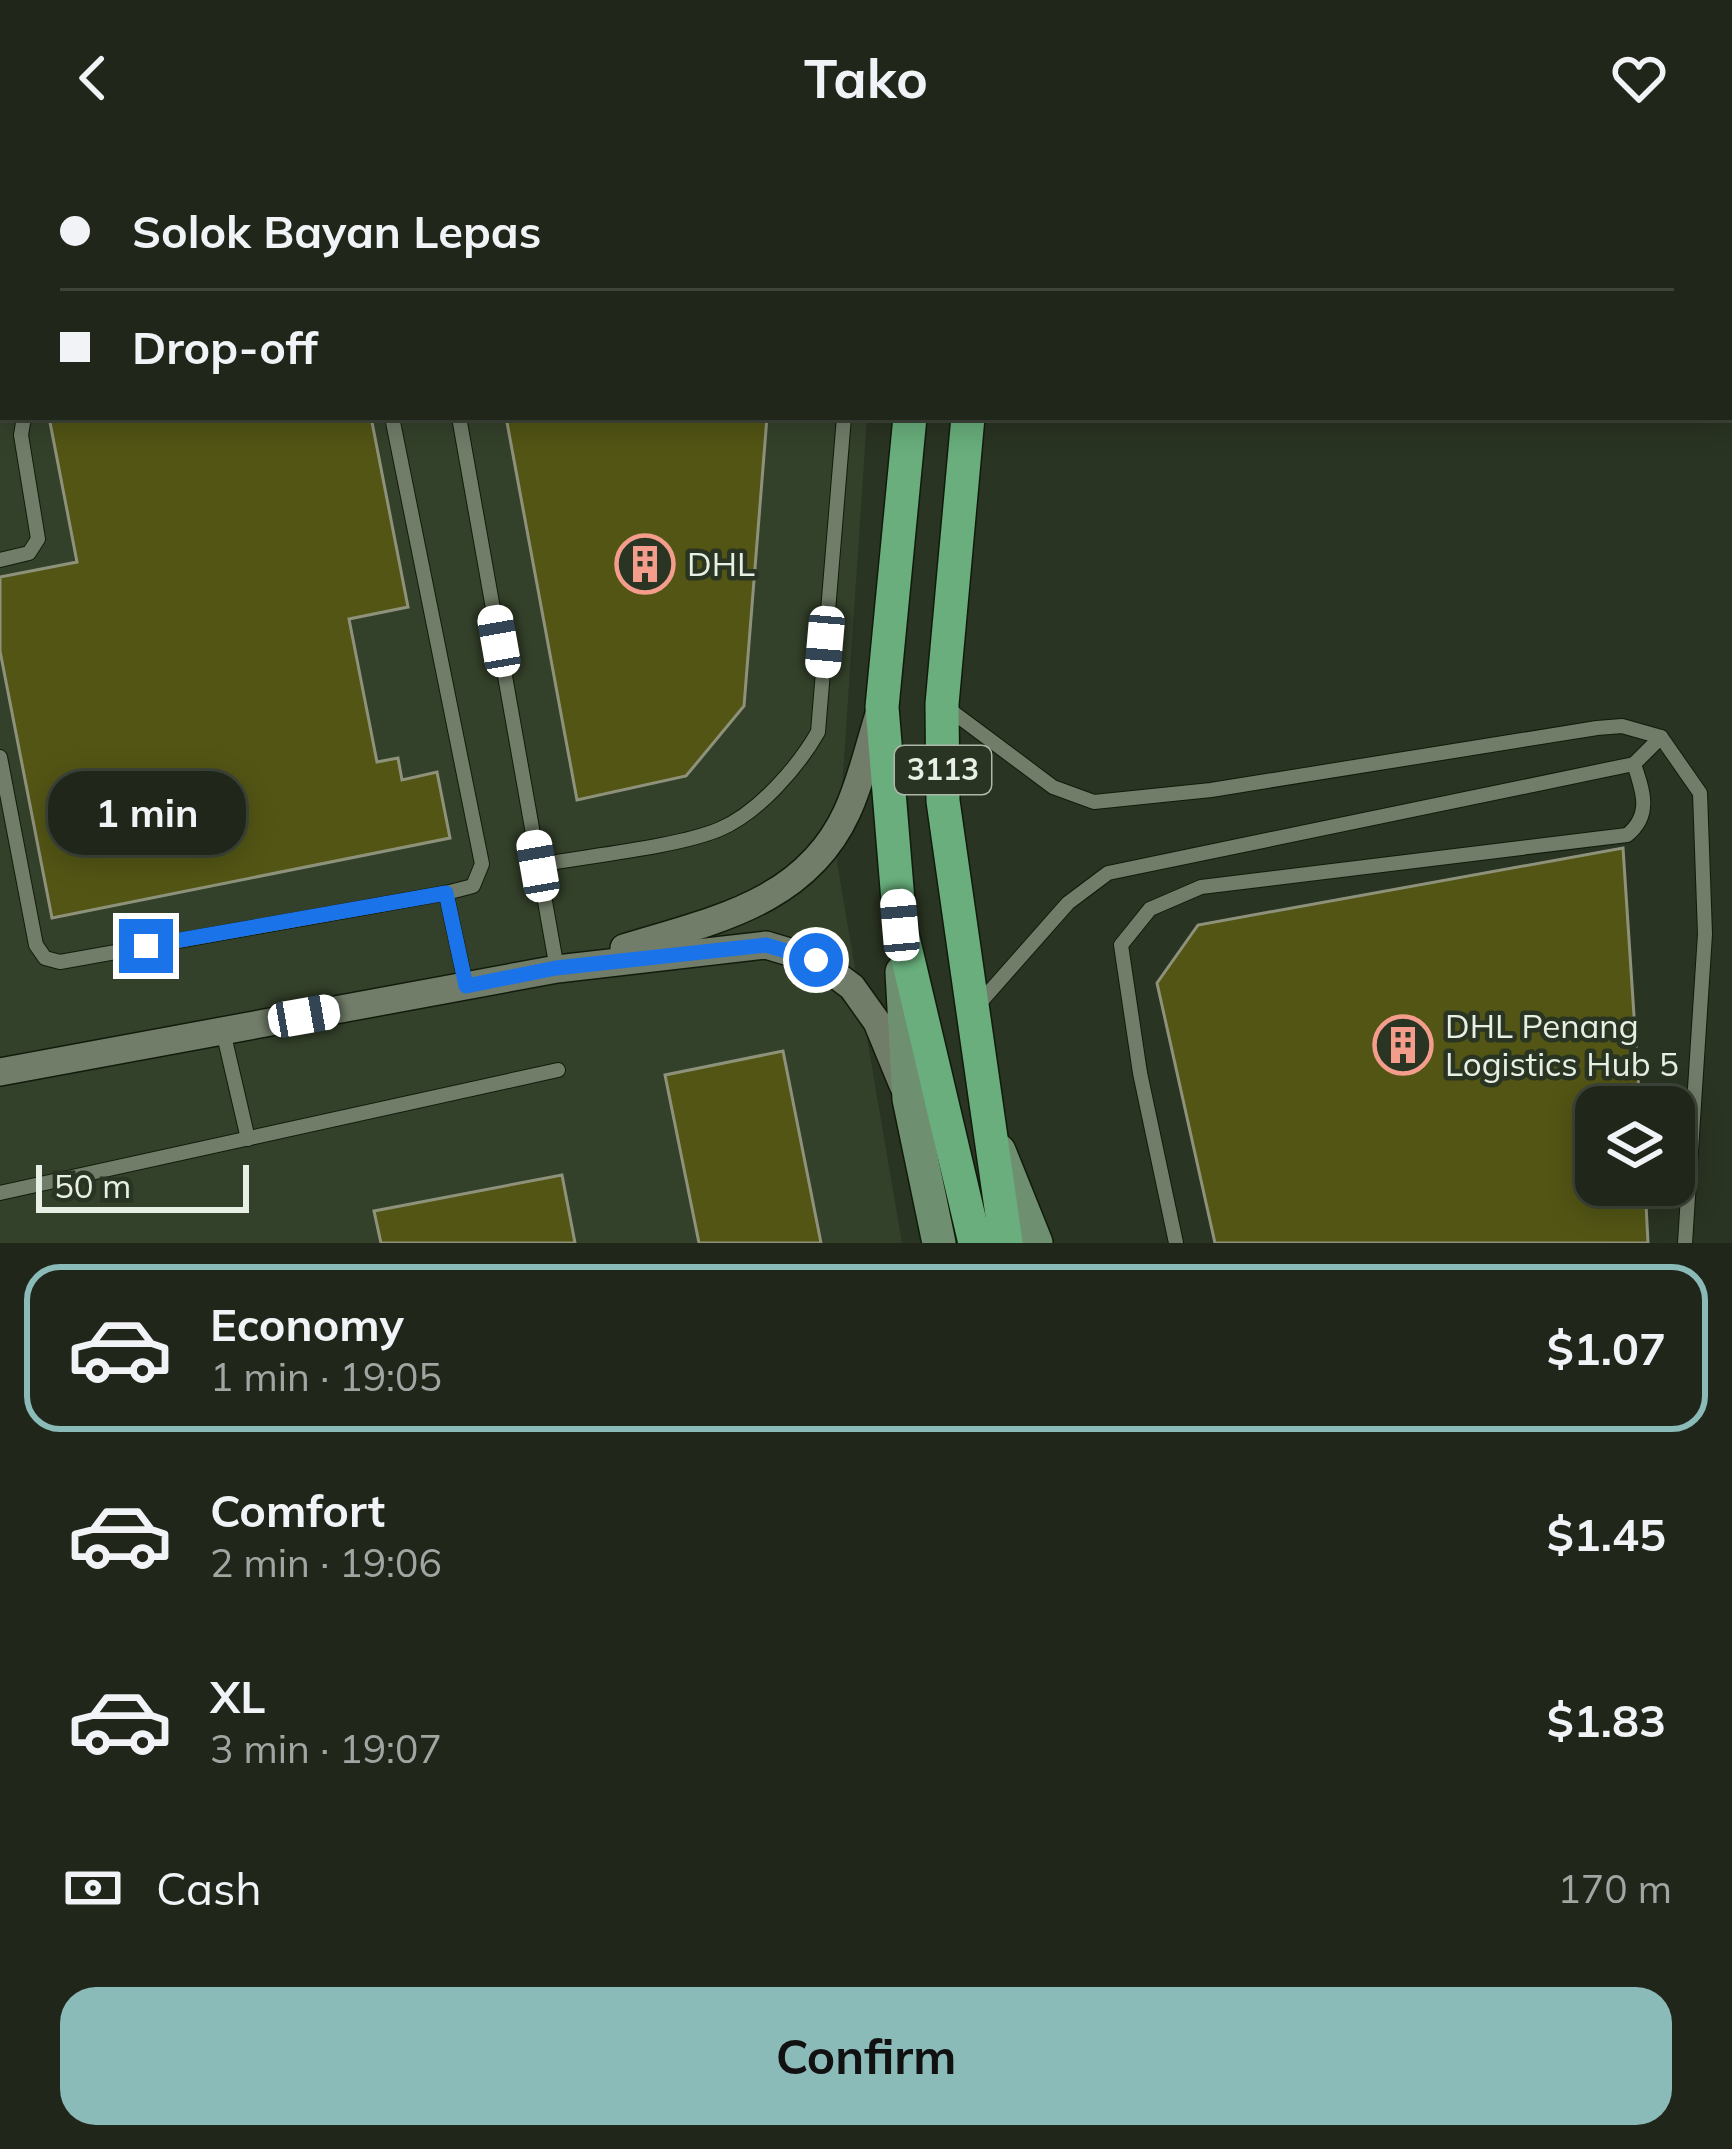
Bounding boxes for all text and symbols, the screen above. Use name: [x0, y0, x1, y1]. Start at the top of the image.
text: Tako: [804, 44, 928, 112]
icon: back: [60, 45, 126, 111]
icon: heart: [1606, 45, 1672, 111]
text: Solok Bayan Lepas: [132, 203, 541, 259]
text: Drop-off: [132, 319, 318, 375]
building icon: DHL: [614, 533, 676, 595]
place label: DHL: [687, 543, 755, 584]
car: [475, 602, 523, 680]
car: [804, 605, 846, 679]
road number: 3113: [895, 746, 991, 794]
callout: 1 min: [47, 772, 245, 856]
text: 1 min: [96, 788, 198, 837]
car: [514, 827, 562, 905]
car: [879, 888, 921, 962]
route end: [119, 919, 173, 973]
route start: [789, 933, 843, 987]
car: [265, 992, 343, 1040]
place label: DHL Penang Logistics Hub 5: [1445, 1005, 1679, 1084]
building icon: DHL Penang Logistics Hub 5: [1372, 1014, 1434, 1076]
map controls: [1575, 1086, 1695, 1206]
button: layers: [1575, 1086, 1695, 1206]
scale bar: [36, 1159, 249, 1212]
text: 50 m: [54, 1165, 131, 1206]
icon: car: [66, 1294, 174, 1402]
text: Economy: [210, 1296, 404, 1352]
text: $1.07: [1547, 1320, 1666, 1376]
text: 1 min · 19:05: [210, 1352, 442, 1401]
icon: car: [66, 1480, 174, 1588]
text: Comfort: [210, 1482, 385, 1538]
text: $1.45: [1547, 1506, 1666, 1562]
text: 2 min · 19:06: [210, 1538, 442, 1587]
icon: car: [66, 1666, 174, 1774]
text: XL: [210, 1668, 265, 1724]
text: $1.83: [1547, 1692, 1666, 1748]
text: 3 min · 19:07: [210, 1724, 442, 1773]
icon: cash: [60, 1855, 126, 1921]
text: Cash: [156, 1860, 262, 1916]
text: 170 m: [1557, 1864, 1672, 1913]
button: Confirm: [60, 1987, 1672, 2125]

